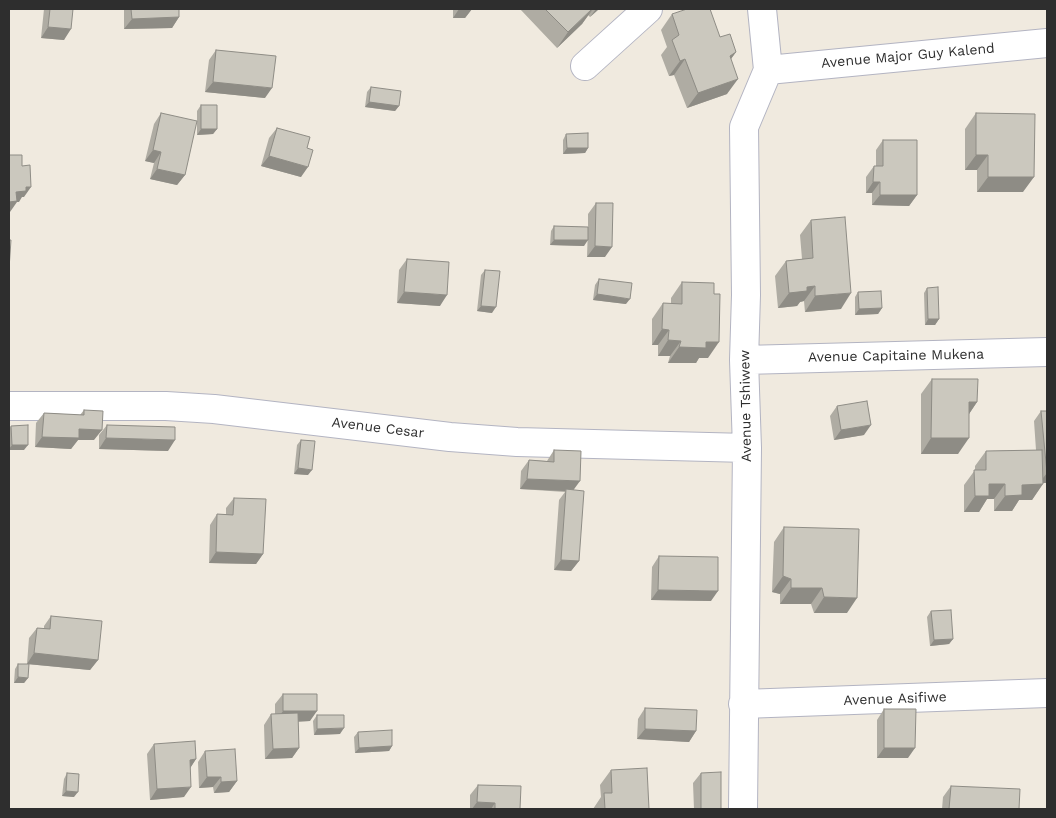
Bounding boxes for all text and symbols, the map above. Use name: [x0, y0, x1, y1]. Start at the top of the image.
street label: Avenue Major Guy Kalend: [821, 40, 995, 72]
street label: Avenue Capitaine Mukena: [808, 346, 984, 366]
street label: Avenue Tshiwew: [737, 350, 755, 462]
street label: Avenue Cesar: [331, 414, 425, 442]
street label: Avenue Asifiwe: [843, 689, 947, 709]

